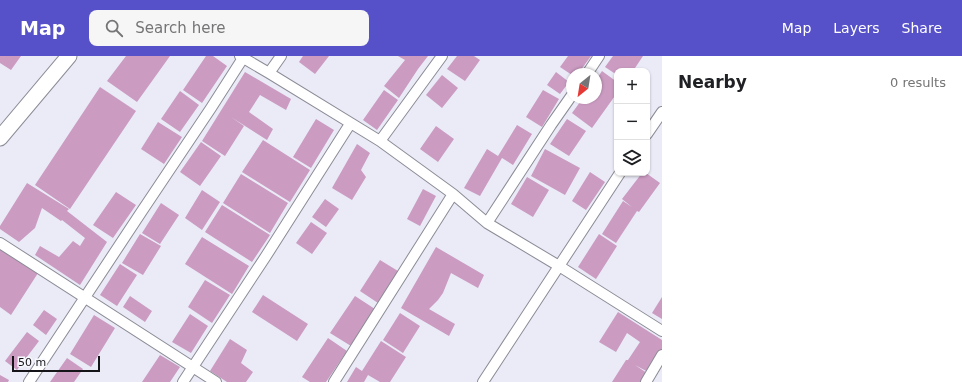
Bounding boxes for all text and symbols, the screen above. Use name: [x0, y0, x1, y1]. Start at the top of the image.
search box: [89, 10, 369, 46]
text: Map: [20, 17, 65, 39]
icon: search: [103, 17, 125, 39]
text: Search here: [135, 19, 225, 37]
text: Map: [782, 20, 811, 36]
text: Layers: [833, 20, 880, 36]
text: Share: [902, 20, 942, 36]
north arrow: [566, 68, 602, 104]
map controls: [614, 68, 650, 176]
button: +: [614, 68, 650, 104]
text: Nearby: [678, 72, 747, 92]
text: 0 results: [890, 75, 946, 90]
button: −: [614, 104, 650, 140]
button: layers: [614, 140, 650, 176]
scale bar: [12, 354, 100, 373]
text: 50 m: [18, 356, 46, 369]

